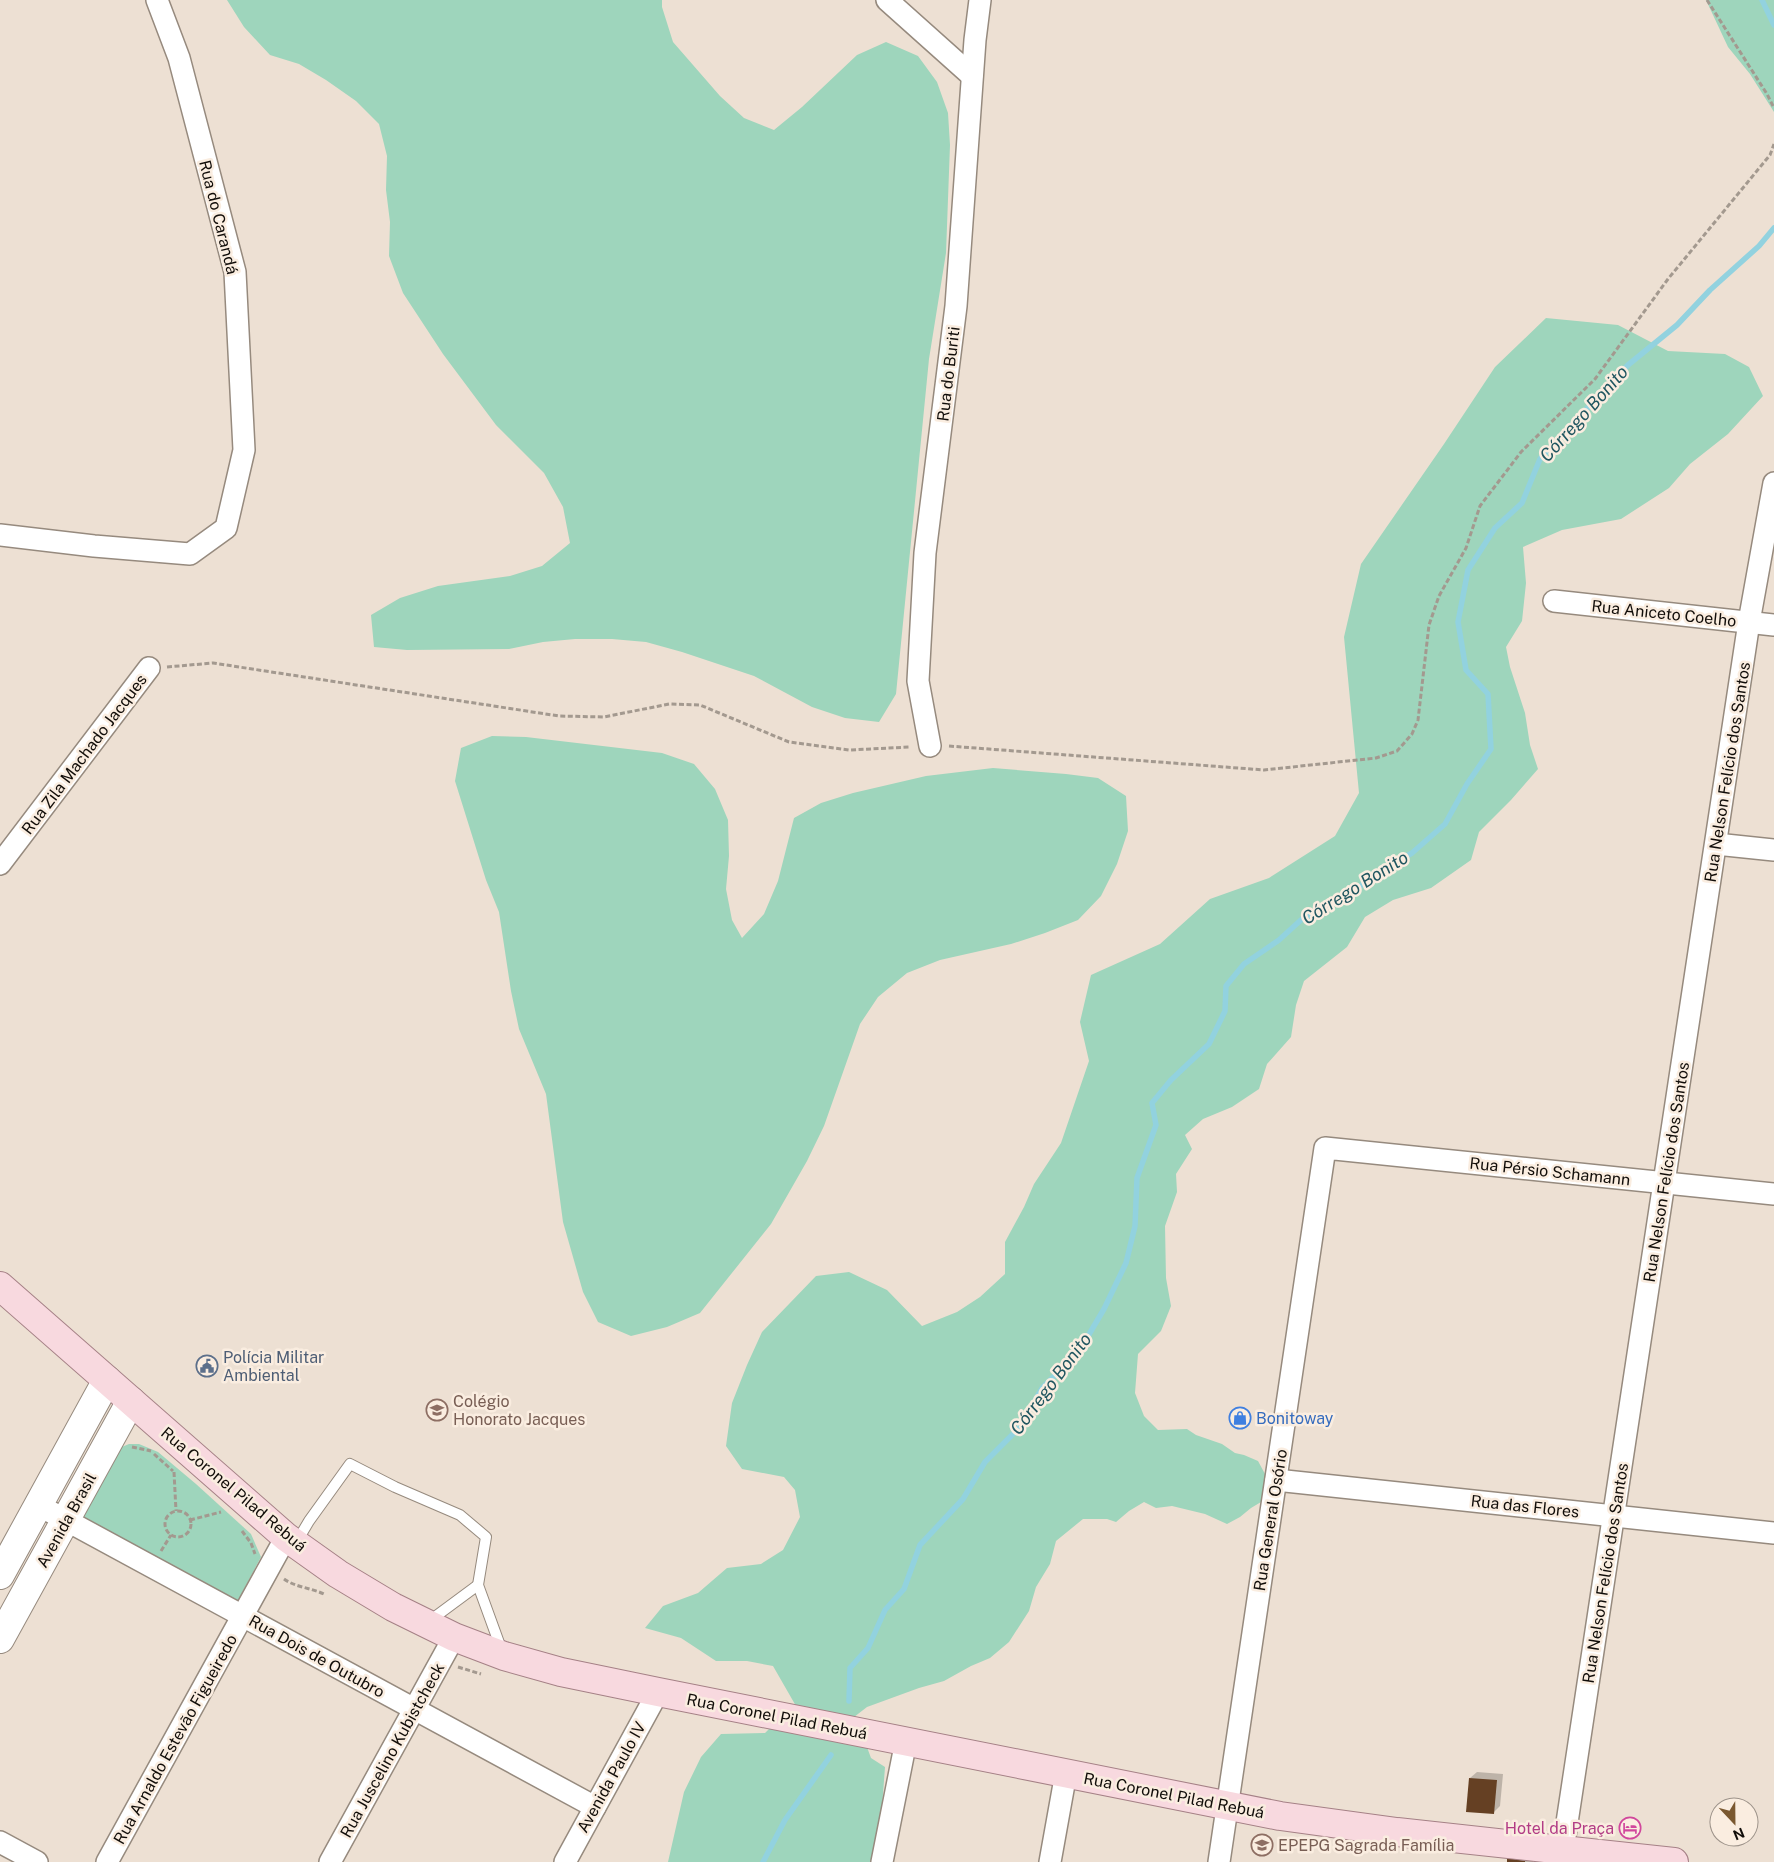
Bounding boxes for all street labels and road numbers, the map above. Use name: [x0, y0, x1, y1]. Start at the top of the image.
street label: Rua do Carandá: [195, 158, 242, 276]
street label: Rua do Buriti: [933, 326, 964, 423]
street label: Rua Aniceto Coelho: [1591, 596, 1737, 631]
street label: Rua Nelson Felício dos Santos: [1701, 661, 1754, 884]
street label: Rua Zila Machado Jacques: [18, 670, 151, 838]
street label: Rua Nelson Felício dos Santos: [1640, 1061, 1693, 1284]
street label: Rua Pérsio Schamann: [1469, 1154, 1631, 1189]
street label: Rua Coronel Pilad Rebuá: [157, 1423, 310, 1556]
street label: Rua General Osório: [1250, 1448, 1291, 1592]
street label: Rua Nelson Felício dos Santos: [1579, 1462, 1632, 1685]
street label: Avenida Brasil: [33, 1469, 100, 1571]
street label: Rua das Flores: [1470, 1491, 1580, 1522]
street label: Rua Dois de Outubro: [246, 1611, 388, 1702]
street label: Rua Arnaldo Estevão Figueiredo: [110, 1631, 241, 1847]
street label: Rua Juscelino Kubistcheck: [336, 1660, 448, 1841]
street label: Rua Coronel Pilad Rebuá: [685, 1690, 869, 1743]
street label: Avenida Paulo IV: [573, 1718, 650, 1836]
street label: Rua Coronel Pilad Rebuá: [1082, 1769, 1266, 1822]

